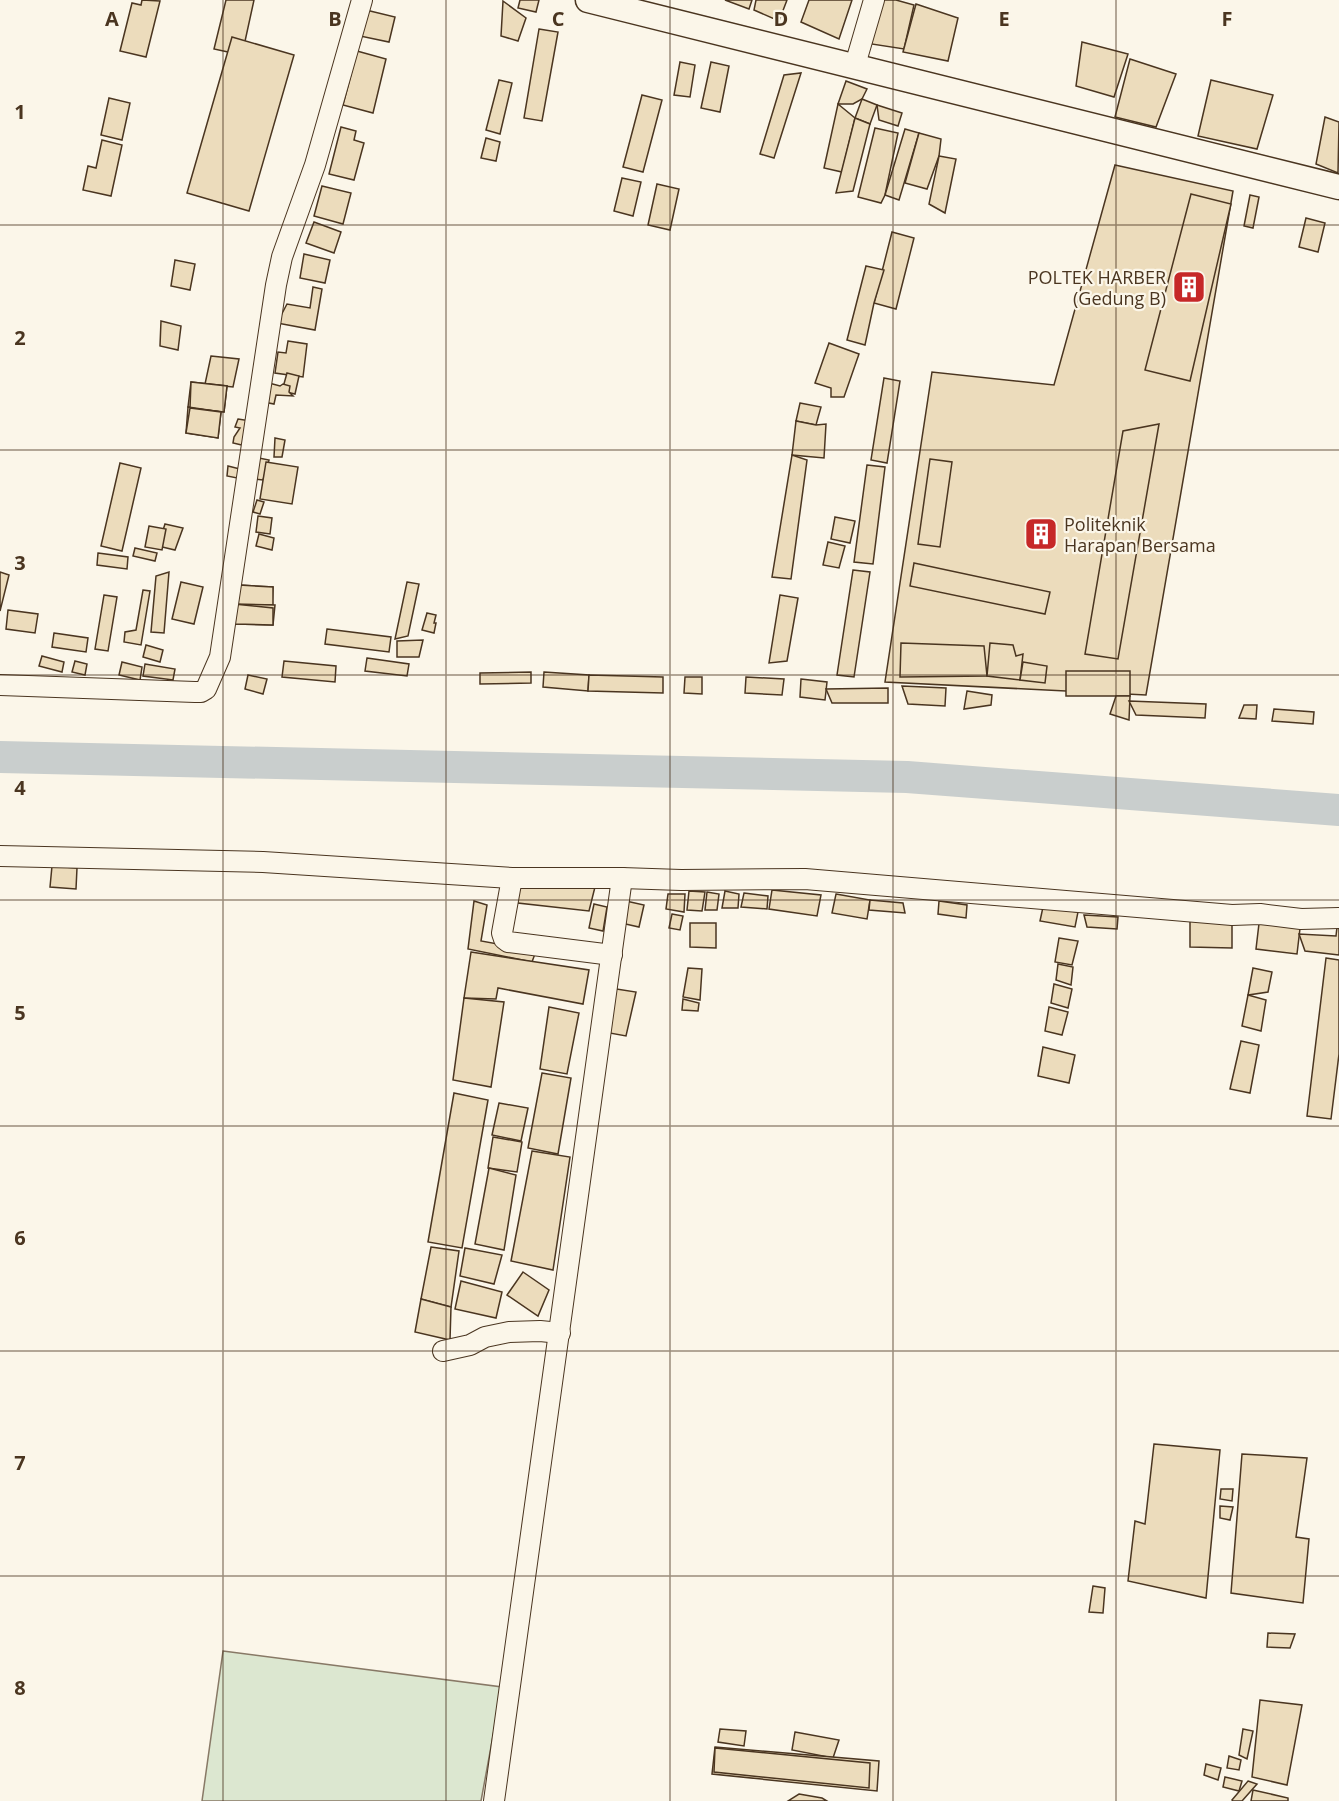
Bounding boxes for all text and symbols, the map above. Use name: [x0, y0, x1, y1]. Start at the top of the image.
text: A: [105, 5, 119, 32]
text: B: [328, 5, 342, 32]
text: C: [552, 5, 565, 32]
text: D: [774, 5, 788, 32]
text: E: [998, 5, 1010, 32]
text: F: [1222, 5, 1232, 32]
text: 1: [14, 98, 26, 125]
place label: POLTEK HARBER (Gedung B): [1028, 265, 1166, 310]
building icon: POLTEK HARBER (Gedung B): [1171, 269, 1207, 305]
text: 2: [14, 324, 26, 351]
place label: Politeknik Harapan Bersama: [1064, 512, 1216, 557]
building icon: Politeknik Harapan Bersama: [1023, 516, 1059, 552]
text: 3: [14, 549, 26, 576]
text: 4: [14, 774, 26, 801]
text: 5: [14, 999, 26, 1026]
text: 6: [14, 1224, 26, 1251]
text: 7: [14, 1449, 26, 1476]
text: 8: [14, 1674, 26, 1701]

